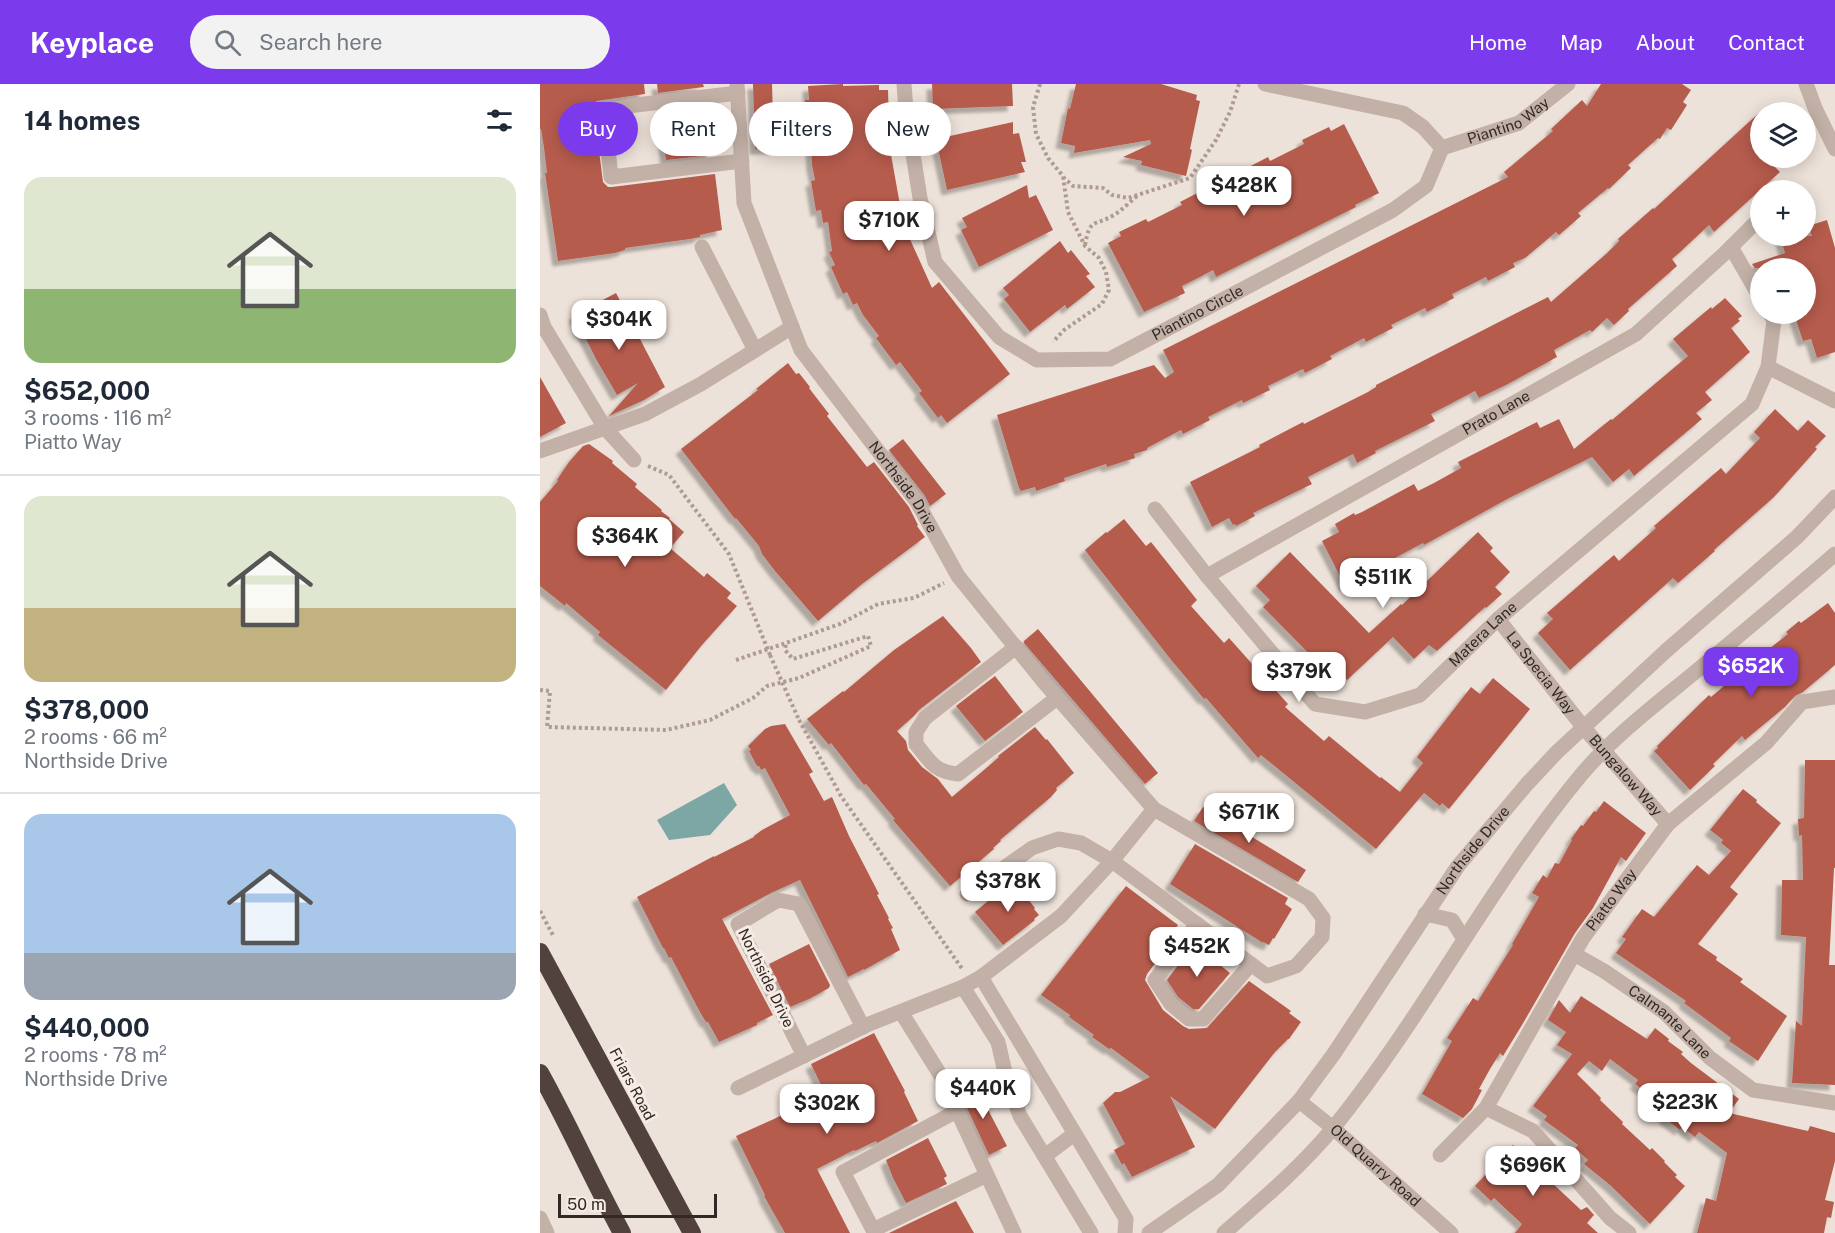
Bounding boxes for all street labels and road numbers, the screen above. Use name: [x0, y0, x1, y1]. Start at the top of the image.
street label: Piantino Way: [1465, 94, 1552, 147]
street label: Piantino Circle: [1149, 281, 1246, 343]
street label: Prato Lane: [1459, 387, 1533, 438]
street label: Northside Drive: [866, 438, 941, 536]
street label: Matera Lane: [1445, 598, 1520, 670]
street label: La Specia Way: [1503, 628, 1579, 718]
street label: Bungalow Way: [1586, 731, 1666, 819]
street label: Northside Drive: [1433, 802, 1513, 898]
street label: Piatto Way: [1582, 865, 1640, 934]
street label: Northside Drive: [735, 926, 798, 1030]
street label: Calmante Lane: [1625, 981, 1715, 1062]
street label: Friars Road: [606, 1045, 659, 1123]
street label: Old Quarry Road: [1327, 1121, 1424, 1210]

